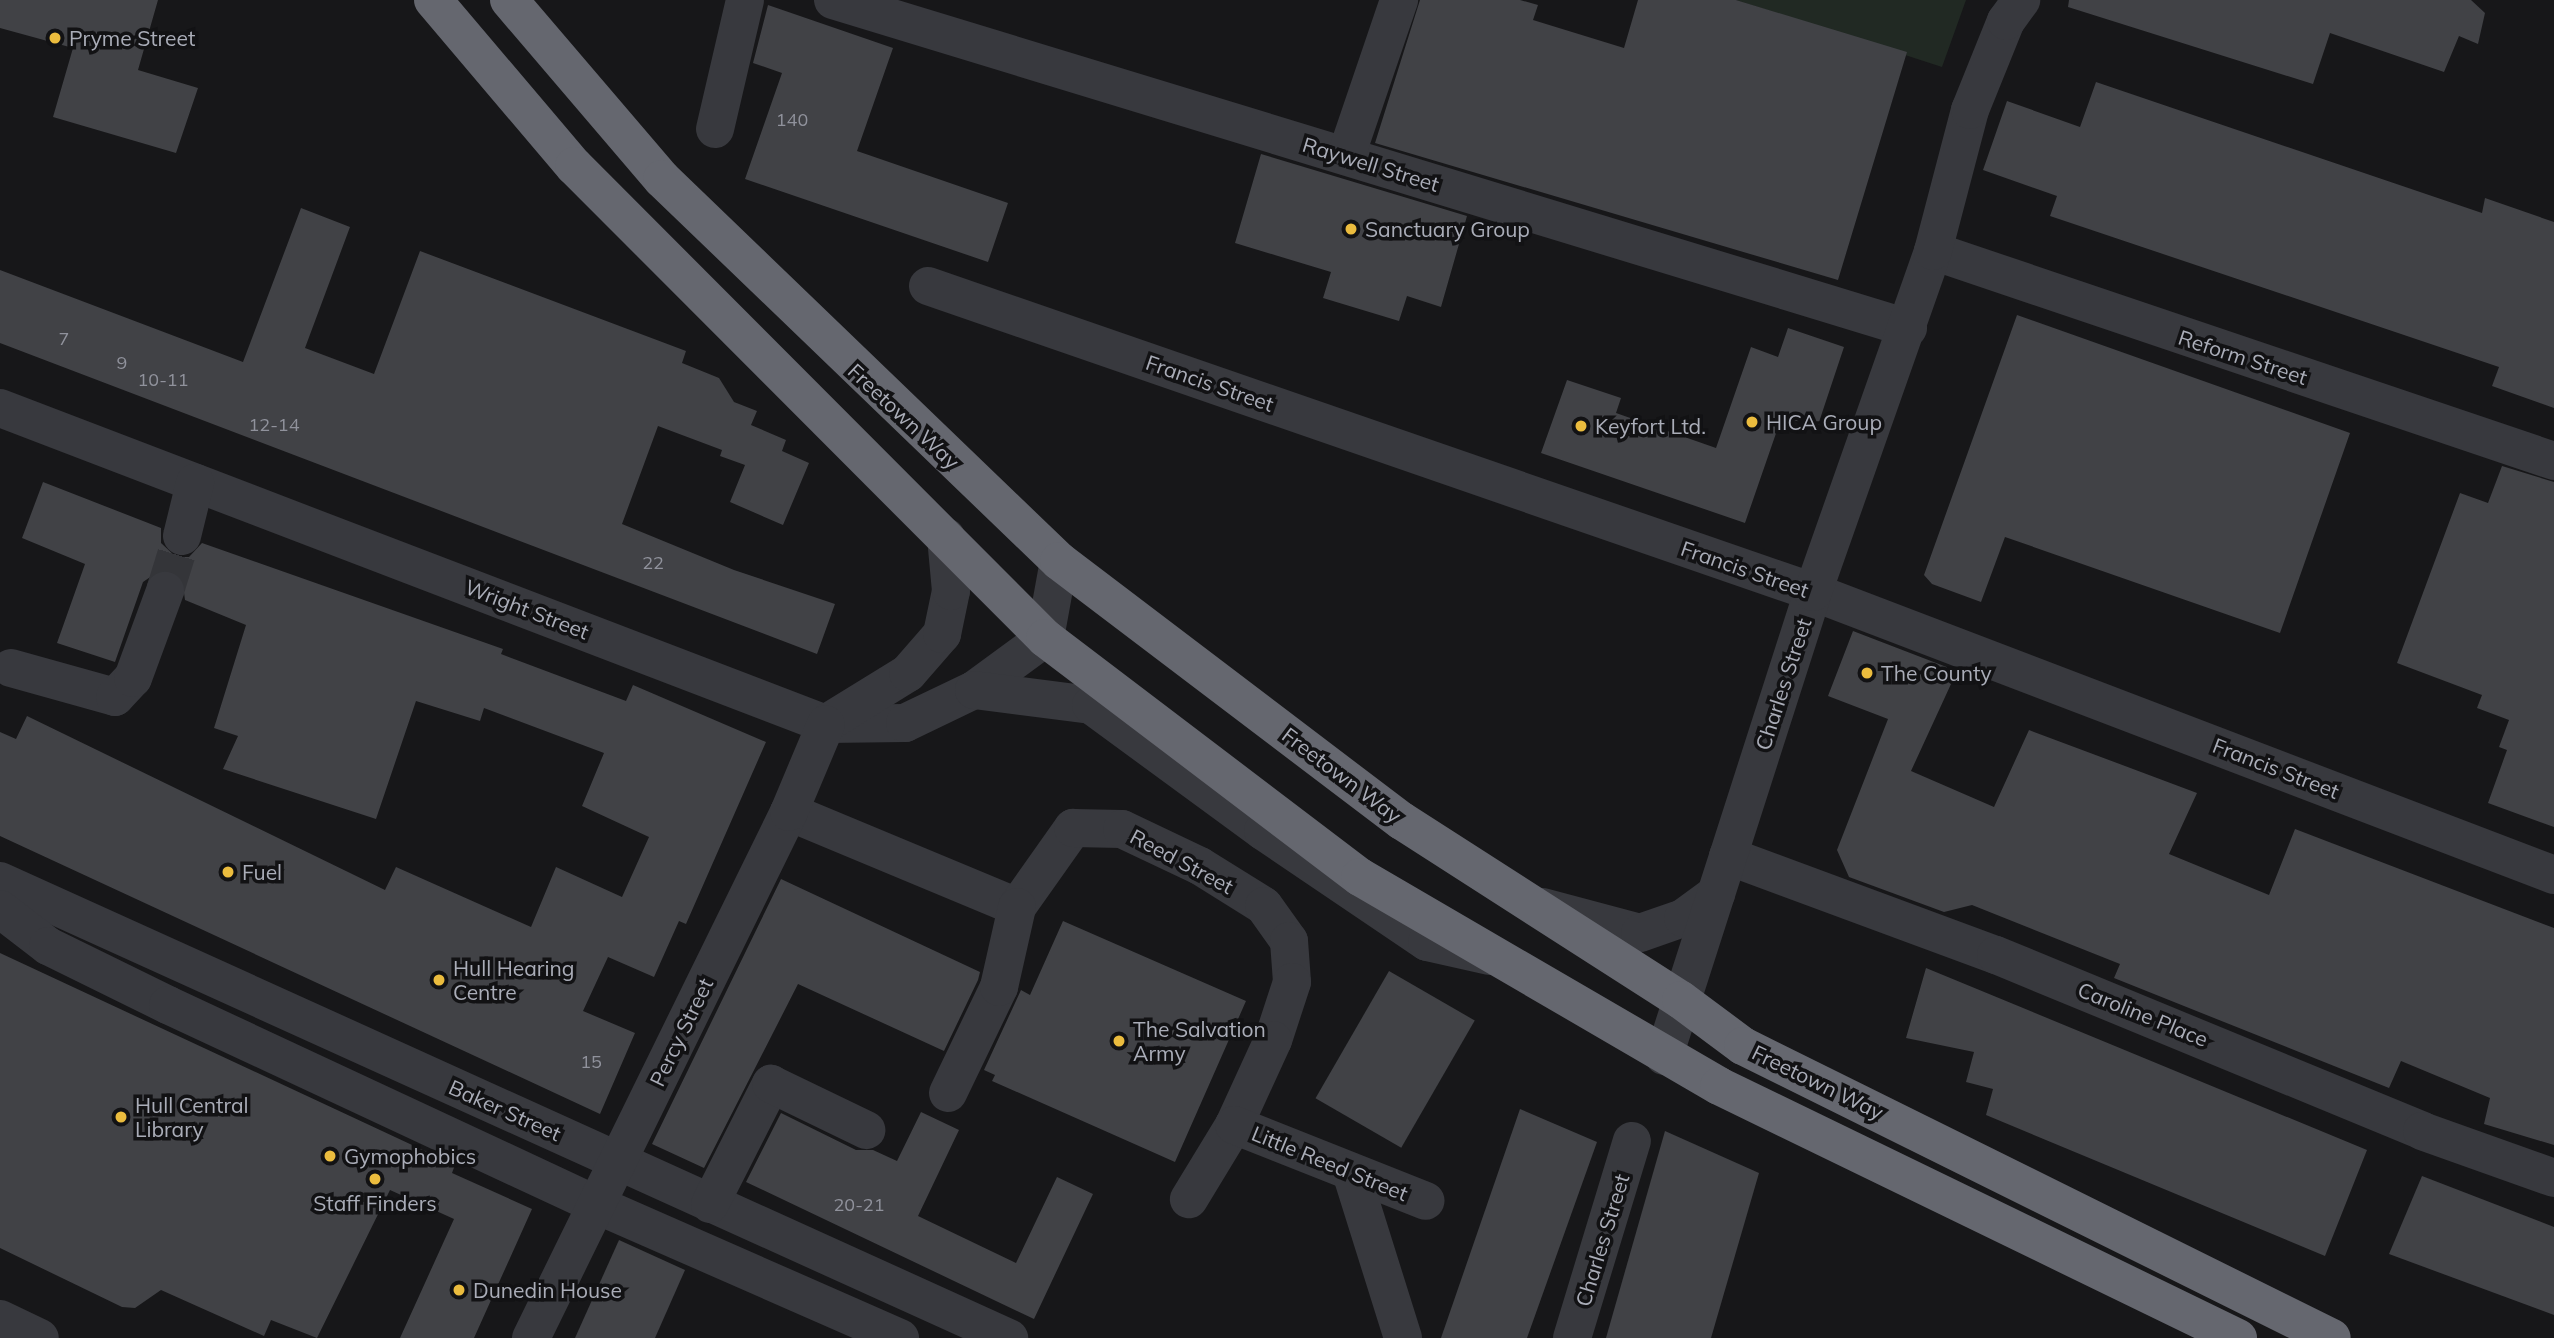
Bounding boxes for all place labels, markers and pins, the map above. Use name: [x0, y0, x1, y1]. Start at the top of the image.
place label: Pryme Street: [69, 25, 195, 51]
marker: Pryme Street: [47, 30, 63, 46]
place label: Sanctuary Group: [1365, 216, 1530, 242]
marker: Sanctuary Group: [1343, 221, 1359, 237]
place label: HICA Group: [1766, 409, 1882, 435]
place label: Keyfort Ltd.: [1595, 413, 1706, 439]
marker: HICA Group: [1744, 414, 1760, 430]
marker: Keyfort Ltd.: [1573, 418, 1589, 434]
place label: The County: [1881, 660, 1992, 686]
marker: The County: [1859, 665, 1875, 681]
place label: Fuel: [242, 859, 282, 885]
marker: Fuel: [220, 864, 236, 880]
place label: Hull Hearing Centre: [453, 955, 574, 1005]
marker: Hull Hearing Centre: [431, 972, 447, 988]
place label: The Salvation Army: [1133, 1016, 1266, 1066]
marker: The Salvation Army: [1111, 1033, 1127, 1049]
place label: Hull Central Library: [135, 1092, 249, 1142]
marker: Hull Central Library: [113, 1109, 129, 1125]
place label: Gymophobics: [344, 1143, 476, 1169]
marker: Gymophobics: [322, 1148, 338, 1164]
marker: Staff Finders: [367, 1171, 383, 1187]
place label: Staff Finders: [313, 1190, 437, 1216]
place label: Dunedin House: [473, 1277, 622, 1303]
marker: Dunedin House: [451, 1282, 467, 1298]

